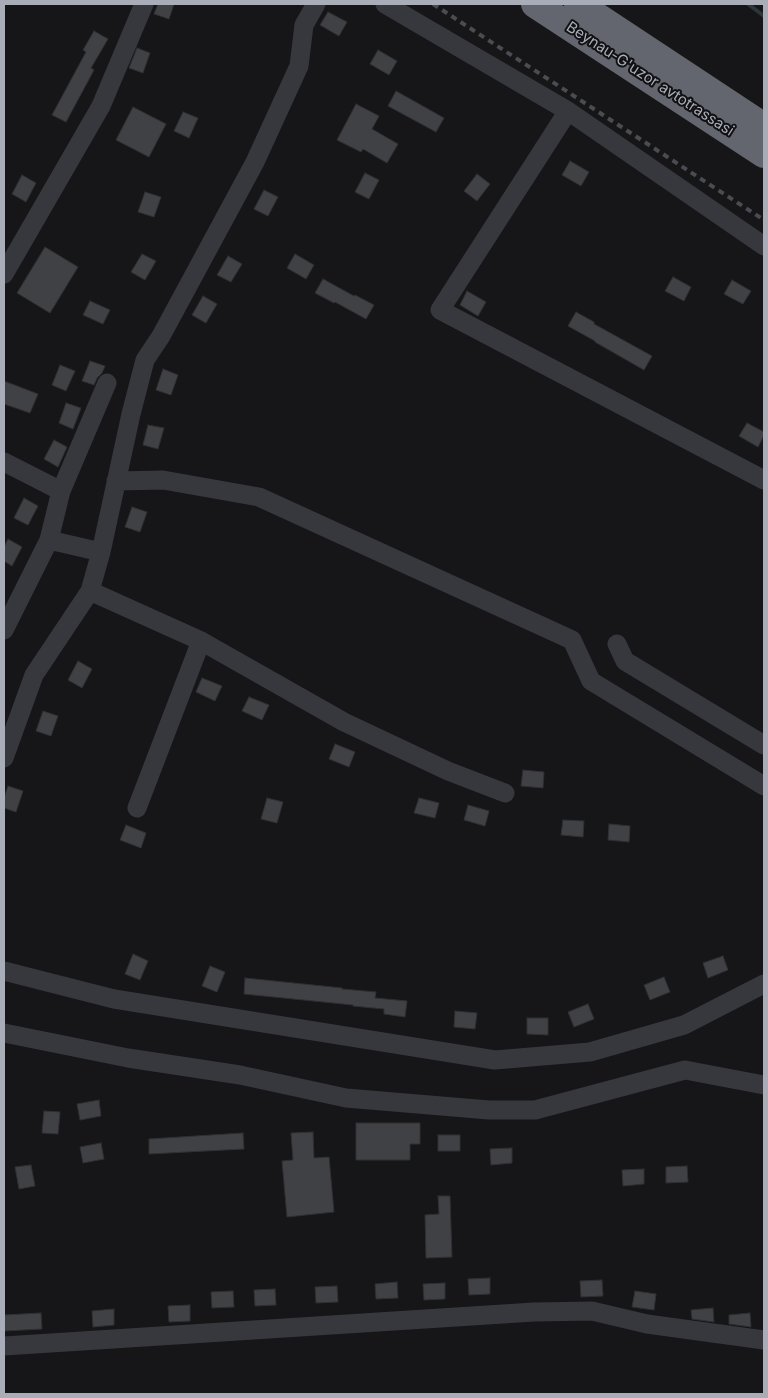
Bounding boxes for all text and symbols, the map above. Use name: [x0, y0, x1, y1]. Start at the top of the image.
street label: Beynau-G'uzor avtotrassasi: [563, 18, 737, 140]

